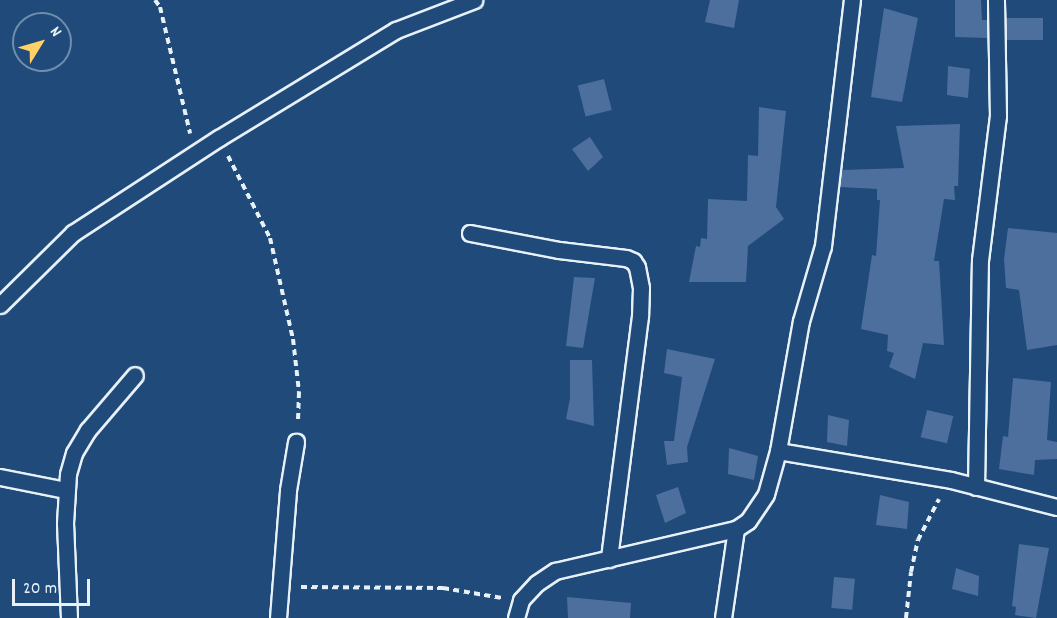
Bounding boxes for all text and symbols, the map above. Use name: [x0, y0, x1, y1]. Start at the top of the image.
north arrow: [12, 12, 72, 72]
text: N: [44, 22, 67, 42]
scale bar: [15, 567, 93, 605]
text: 20 m: [23, 577, 57, 602]

